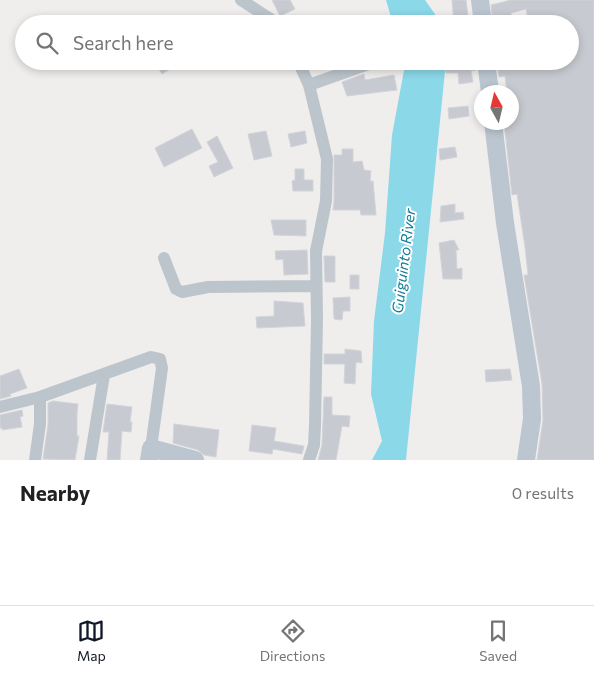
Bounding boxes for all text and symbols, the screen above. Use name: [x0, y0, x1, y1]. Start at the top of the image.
search box: [15, 15, 579, 70]
icon: search: [33, 29, 61, 57]
text: Search here: [73, 31, 173, 54]
north arrow: [474, 85, 519, 130]
water label: Guiguinto River: [388, 206, 418, 314]
text: Nearby: [20, 480, 90, 505]
text: 0 results: [512, 483, 574, 502]
tab: Map: [77, 617, 106, 664]
tab: Directions: [260, 617, 325, 664]
tab: Saved: [479, 617, 517, 664]

